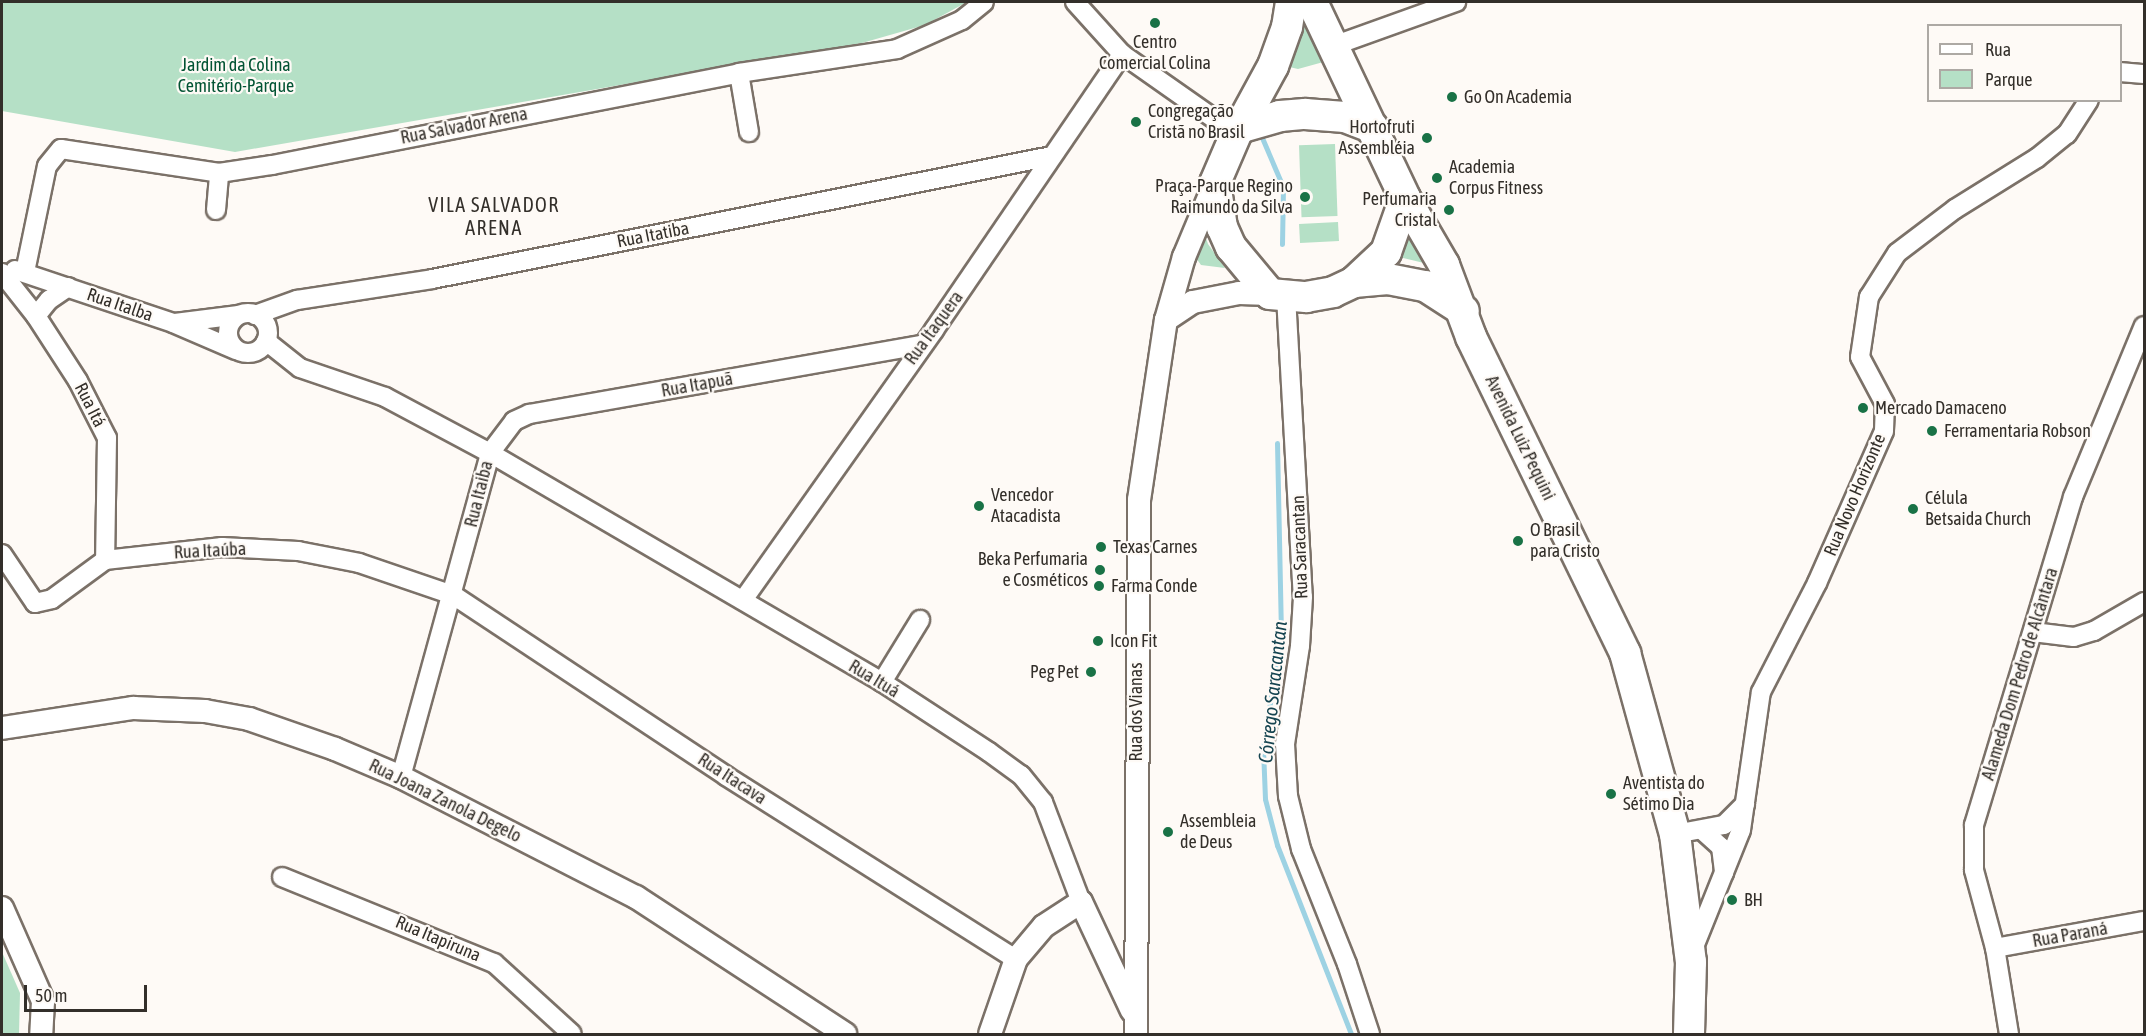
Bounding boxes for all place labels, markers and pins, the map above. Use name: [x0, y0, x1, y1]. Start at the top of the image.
marker: Centro Comercial Colina: [1148, 16, 1162, 30]
place label: Centro Comercial Colina: [1099, 32, 1211, 74]
place label: Go On Academia: [1464, 86, 1572, 108]
marker: Go On Academia: [1445, 90, 1459, 104]
place label: Congregação Cristã no Brasil: [1148, 101, 1245, 144]
marker: Congregação Cristã no Brasil: [1129, 115, 1143, 129]
place label: Hortofruti Assembléia: [1339, 117, 1415, 160]
marker: Hortofruti Assembléia: [1420, 131, 1434, 145]
place label: Academia Corpus Fitness: [1449, 157, 1543, 200]
marker: Academia Corpus Fitness: [1430, 171, 1444, 185]
place label: Praça-Parque Regino Raimundo da Silva: [1155, 176, 1293, 219]
place label: Perfumaria Cristal: [1362, 189, 1437, 232]
marker: Praça-Parque Regino Raimundo da Silva: [1298, 190, 1312, 204]
marker: Perfumaria Cristal: [1442, 203, 1456, 217]
place label: Mercado Damaceno: [1875, 397, 2007, 419]
marker: Mercado Damaceno: [1856, 401, 1870, 415]
place label: Ferramentaria Robson: [1944, 420, 2091, 442]
marker: Ferramentaria Robson: [1925, 424, 1939, 438]
place label: Vencedor Atacadista: [991, 485, 1061, 528]
place label: Célula Betsaida Church: [1925, 488, 2031, 530]
marker: Vencedor Atacadista: [972, 499, 986, 513]
marker: Célula Betsaida Church: [1906, 502, 1920, 516]
place label: O Brasil para Cristo: [1530, 520, 1600, 562]
marker: O Brasil para Cristo: [1511, 534, 1525, 548]
place label: Texas Carnes: [1113, 536, 1197, 558]
marker: Texas Carnes: [1094, 540, 1108, 554]
place label: Beka Perfumaria e Cosméticos: [978, 549, 1088, 592]
marker: Beka Perfumaria e Cosméticos: [1093, 563, 1107, 577]
place label: Farma Conde: [1111, 575, 1197, 597]
marker: Farma Conde: [1092, 579, 1106, 593]
place label: Icon Fit: [1110, 630, 1157, 652]
marker: Icon Fit: [1091, 634, 1105, 648]
place label: Peg Pet: [1030, 661, 1079, 683]
marker: Peg Pet: [1084, 665, 1098, 679]
place label: Aventista do Sétimo Dia: [1623, 773, 1705, 816]
marker: Aventista do Sétimo Dia: [1604, 787, 1618, 801]
place label: Assembleia de Deus: [1180, 811, 1256, 854]
marker: Assembleia de Deus: [1161, 825, 1175, 839]
place label: BH: [1744, 889, 1763, 911]
marker: BH: [1725, 893, 1739, 907]

